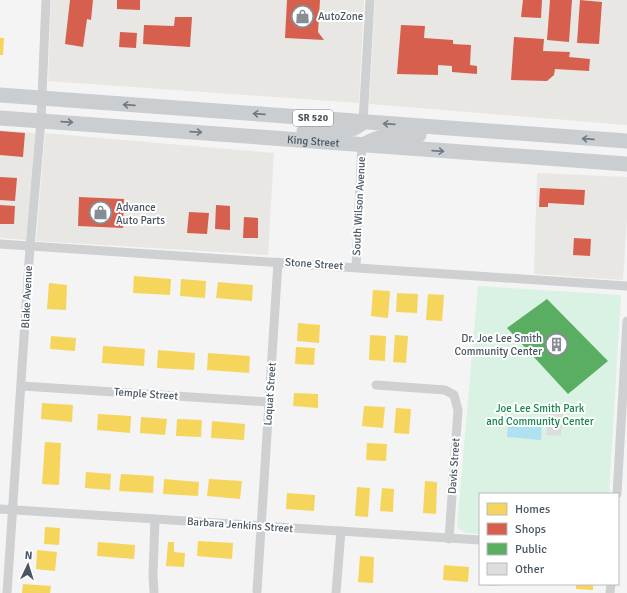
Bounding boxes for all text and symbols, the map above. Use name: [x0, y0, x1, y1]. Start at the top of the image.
shop icon: AutoZone: [289, 3, 315, 29]
place label: AutoZone: [318, 10, 363, 23]
one-way arrow: [123, 101, 136, 108]
road number: SR 520: [293, 110, 333, 126]
one-way arrow: [253, 111, 266, 118]
one-way arrow: [60, 119, 73, 126]
one-way arrow: [383, 120, 396, 127]
one-way arrow: [189, 129, 202, 136]
street label: King Street: [286, 133, 340, 149]
one-way arrow: [582, 135, 595, 142]
one-way arrow: [431, 147, 444, 154]
street label: South Wilson Avenue: [350, 156, 368, 256]
shop icon: Advance Auto Parts: [88, 200, 114, 226]
place label: Advance Auto Parts: [116, 201, 165, 227]
street label: Stone Street: [285, 255, 344, 273]
street label: Blake Avenue: [19, 265, 35, 329]
building icon: Dr. Joe Lee Smith Community Center: [544, 331, 570, 357]
place label: Dr. Joe Lee Smith Community Center: [454, 332, 542, 358]
street label: Loquat Street: [261, 362, 279, 426]
street label: Temple Street: [113, 385, 179, 403]
park label: Joe Lee Smith Park and Community Center: [486, 402, 594, 428]
street label: Davis Street: [446, 437, 462, 494]
legend: [479, 493, 619, 585]
text: Homes: [515, 502, 550, 517]
street label: Barbara Jenkins Street: [186, 515, 294, 535]
text: Shops: [515, 522, 546, 537]
text: Public: [515, 542, 547, 557]
north arrow: [8, 545, 48, 585]
text: N: [24, 549, 33, 562]
text: Other: [515, 562, 545, 577]

